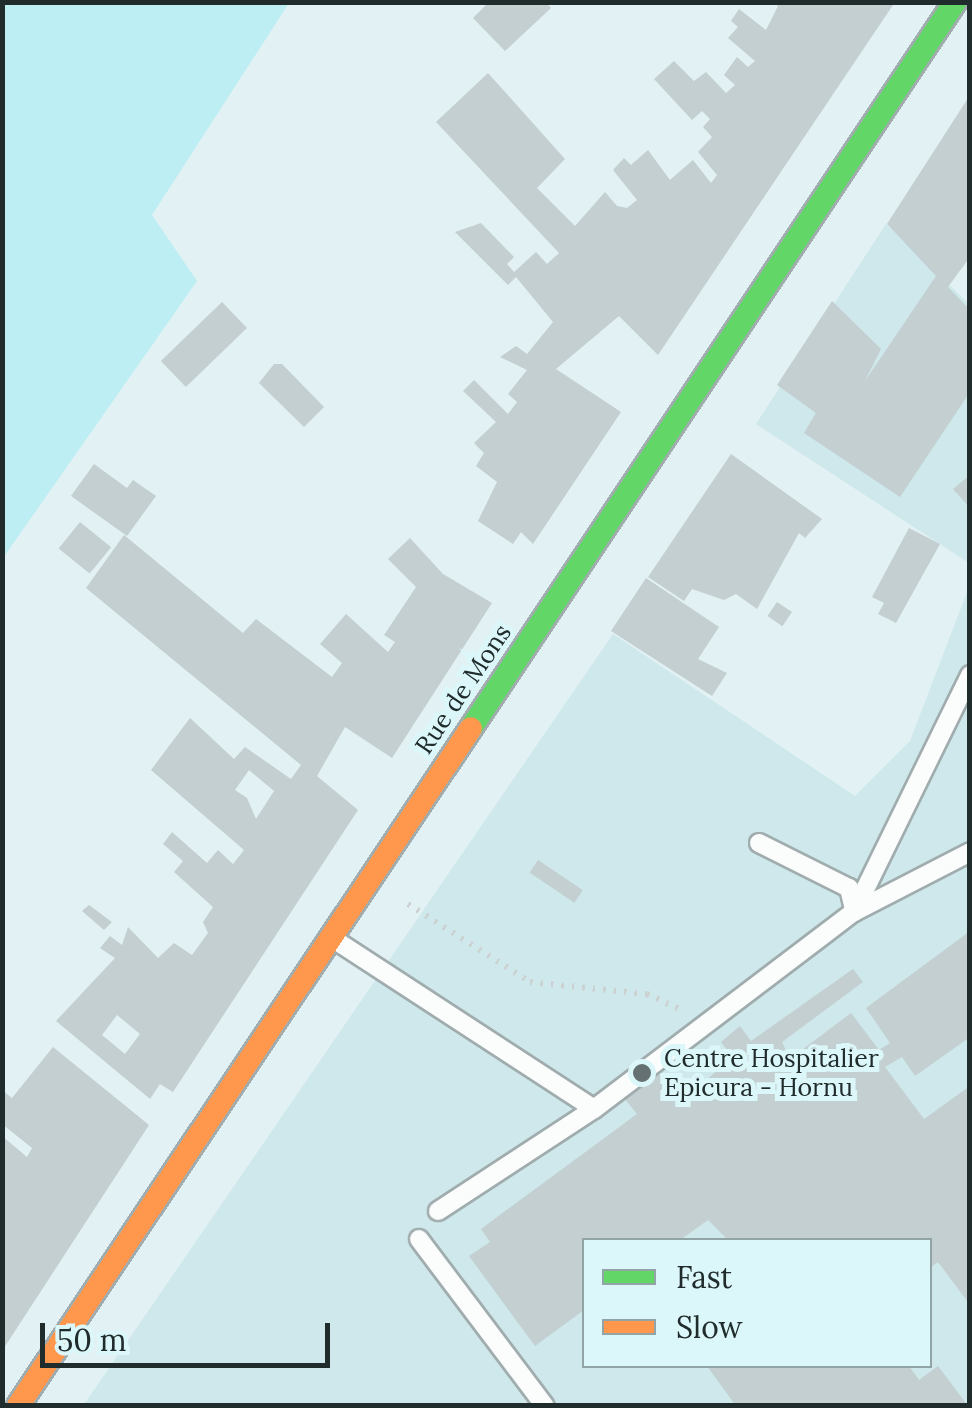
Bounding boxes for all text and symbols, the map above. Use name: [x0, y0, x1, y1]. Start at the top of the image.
street label: Rue de Mons: [409, 618, 517, 760]
place label: Centre Hospitalier Epicura - Hornu: [664, 1044, 879, 1103]
marker: Centre Hospitalier Epicura - Hornu: [629, 1060, 655, 1086]
legend: [582, 1238, 932, 1368]
text: Fast: [676, 1258, 732, 1296]
scale bar: [45, 1303, 335, 1365]
text: Slow: [676, 1308, 742, 1346]
text: 50 m: [57, 1321, 127, 1359]

